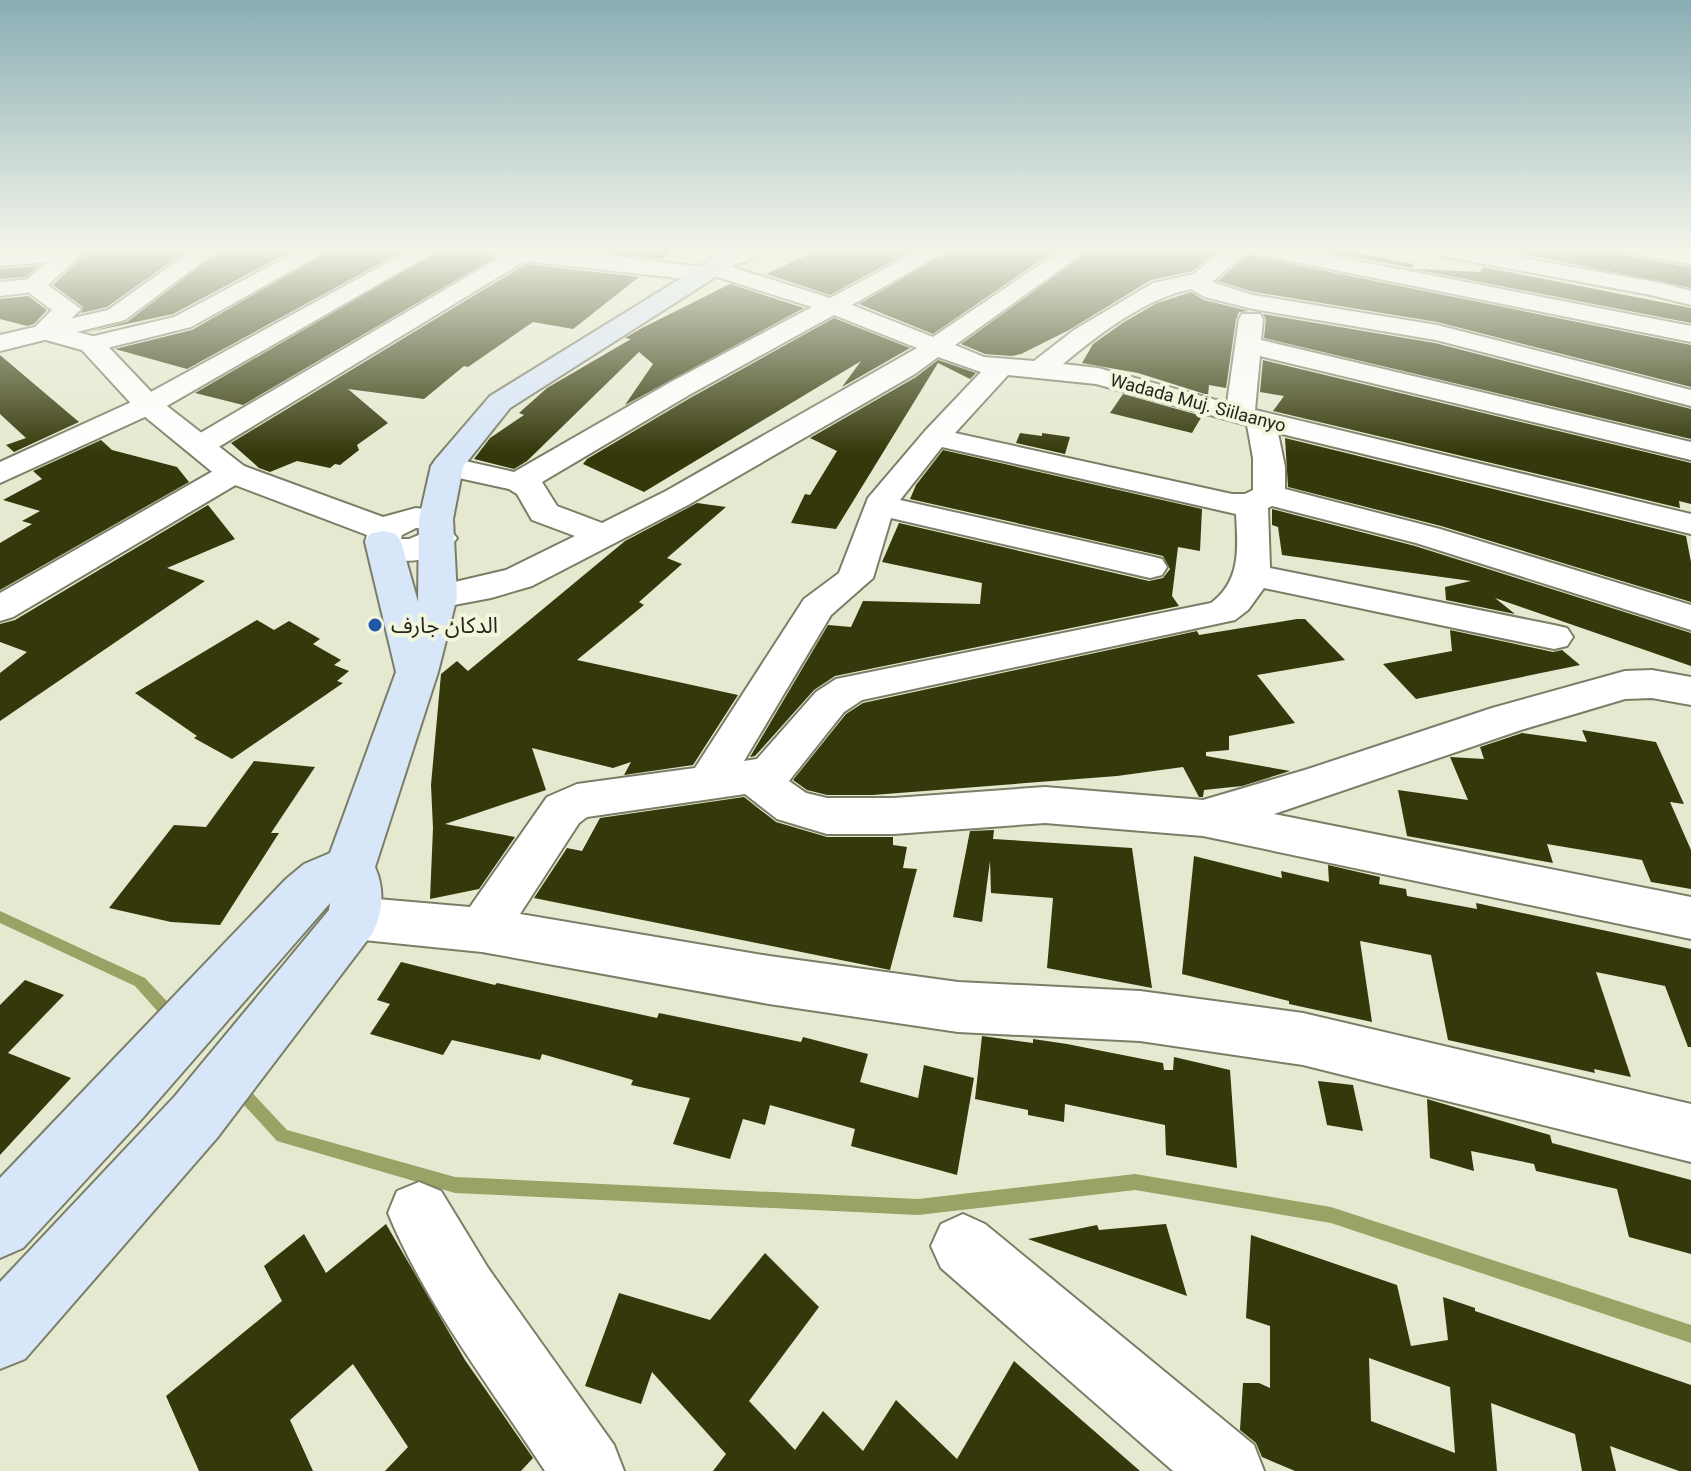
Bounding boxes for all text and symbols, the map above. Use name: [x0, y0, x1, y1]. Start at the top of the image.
street label: Wadada Muj. Siilaanyo: [1108, 369, 1288, 436]
place label: الدكان جارف: [391, 613, 498, 639]
marker: الدكان جارف: [366, 616, 384, 634]

